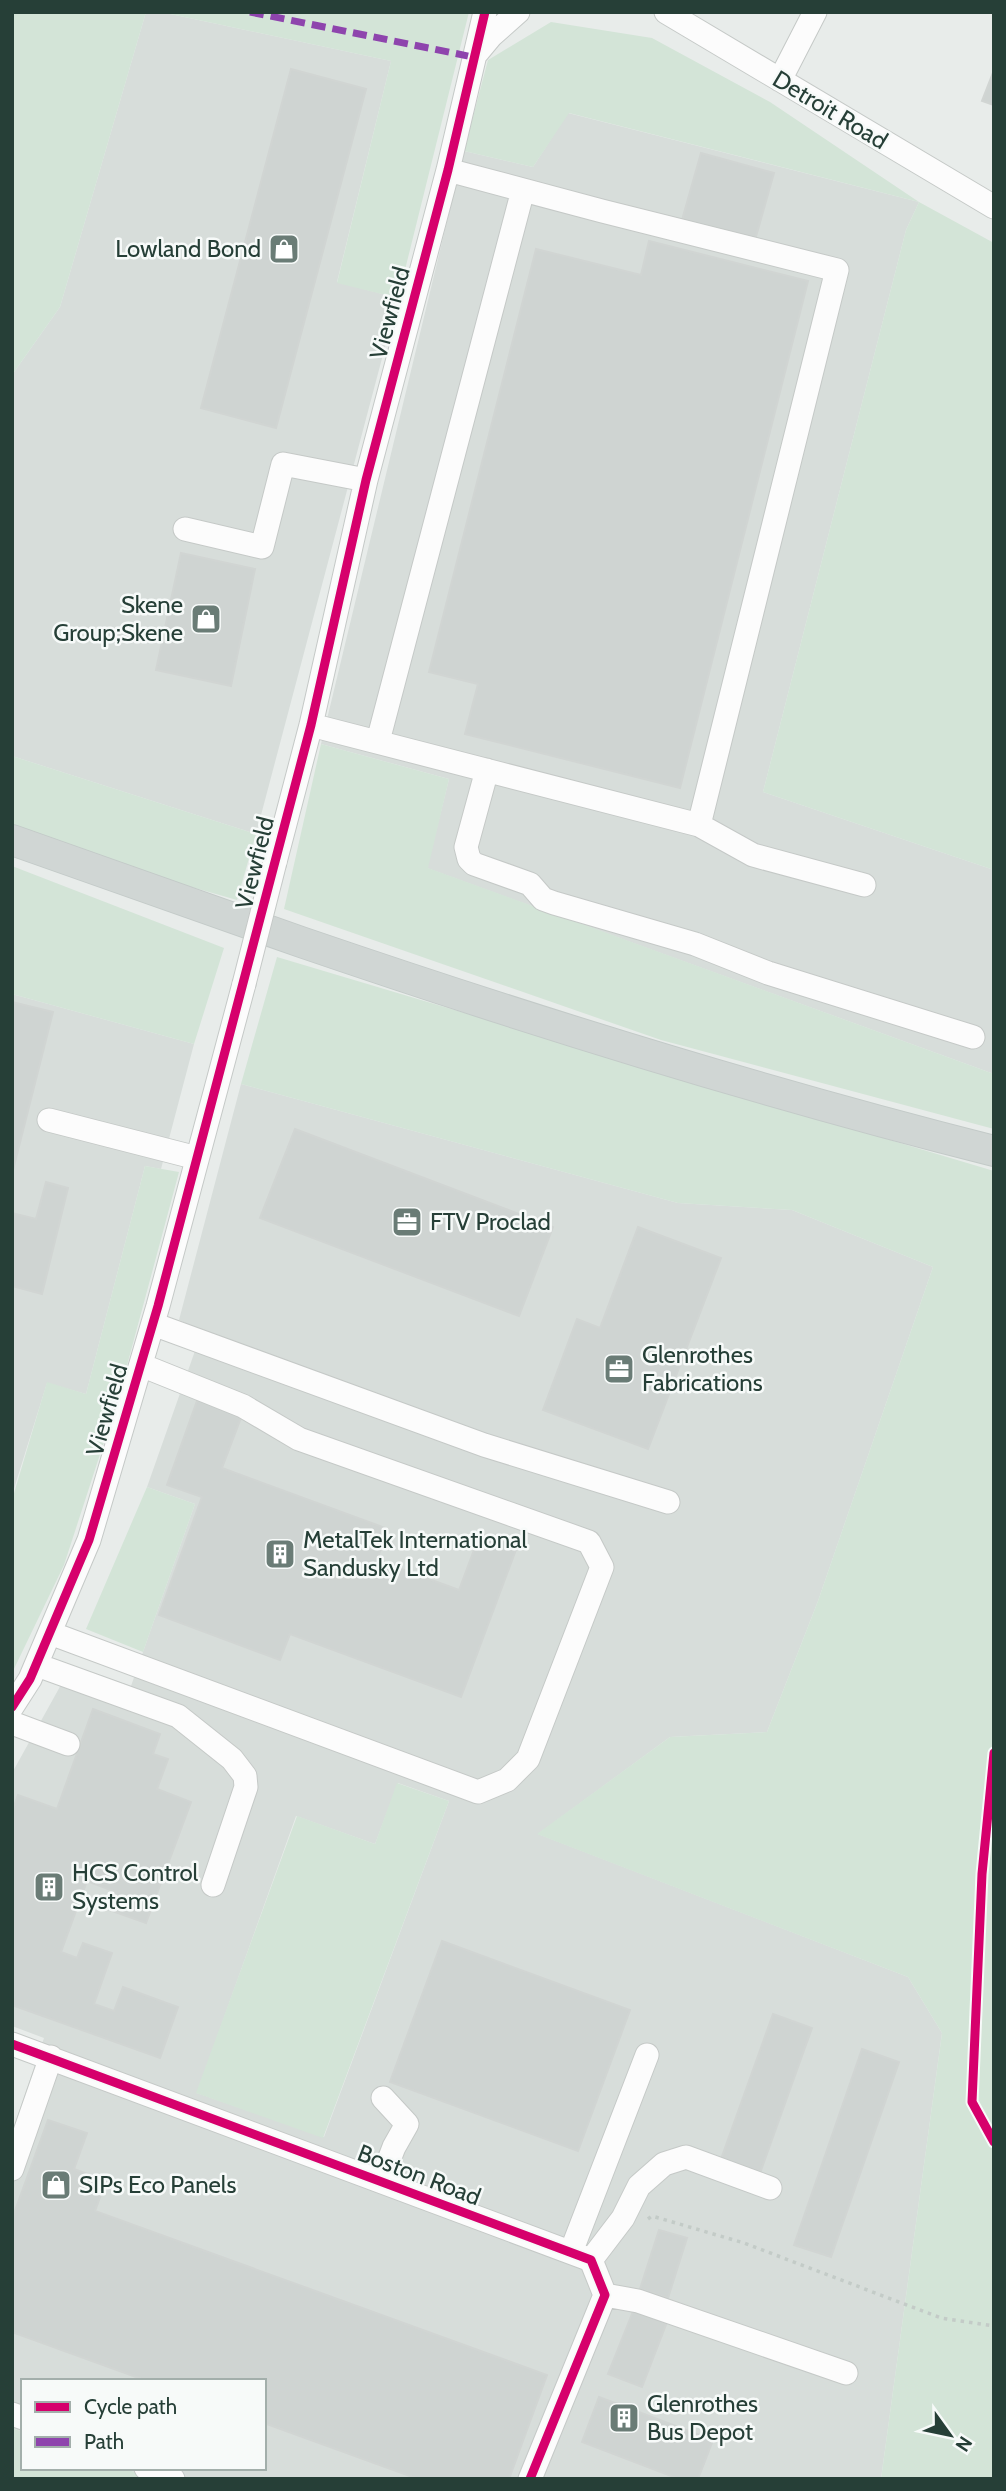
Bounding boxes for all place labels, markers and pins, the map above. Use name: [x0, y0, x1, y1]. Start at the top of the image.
shop icon: Lowland Bond: [267, 232, 301, 266]
place label: Lowland Bond: [115, 234, 261, 263]
place label: Skene Group;Skene: [53, 590, 183, 647]
shop icon: Skene Group;Skene: [189, 602, 223, 636]
office icon: FTV Proclad: [390, 1205, 424, 1239]
place label: FTV Proclad: [430, 1207, 551, 1236]
place label: Glenrothes Fabrications: [642, 1340, 763, 1397]
office icon: Glenrothes Fabrications: [602, 1352, 636, 1386]
place label: MetalTek International Sandusky Ltd: [303, 1525, 528, 1582]
building icon: MetalTek International Sandusky Ltd: [263, 1537, 297, 1571]
place label: HCS Control Systems: [72, 1858, 199, 1915]
building icon: HCS Control Systems: [32, 1870, 66, 1904]
shop icon: SIPs Eco Panels: [39, 2168, 73, 2202]
place label: SIPs Eco Panels: [79, 2170, 237, 2199]
place label: Glenrothes Bus Depot: [647, 2389, 758, 2446]
building icon: Glenrothes Bus Depot: [607, 2401, 641, 2435]

